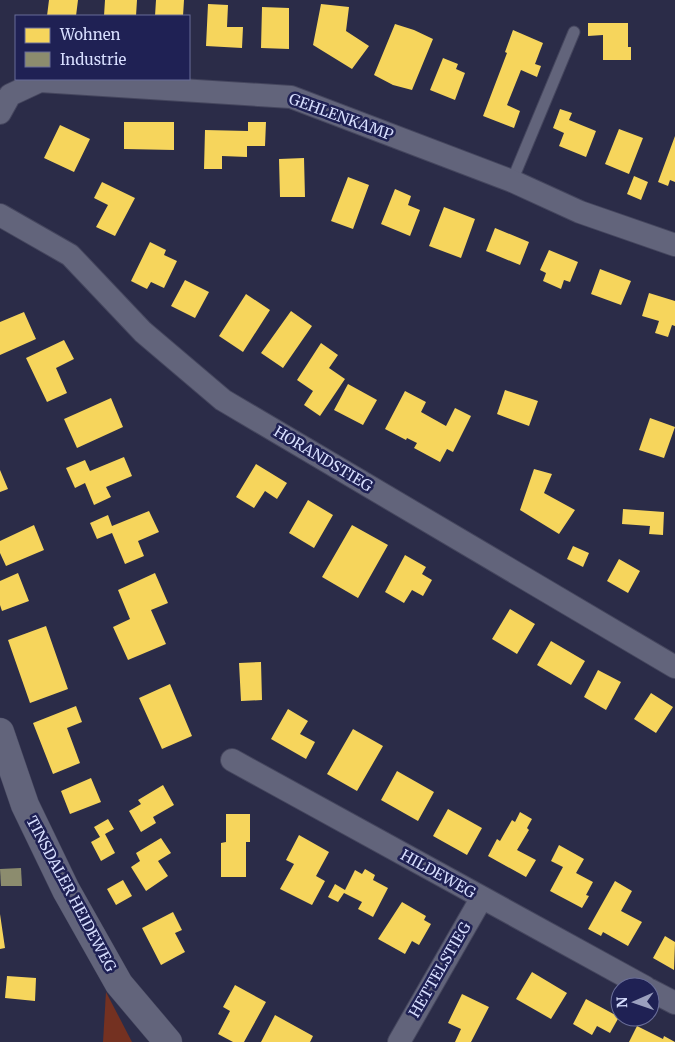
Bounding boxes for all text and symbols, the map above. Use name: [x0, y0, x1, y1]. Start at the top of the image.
legend: [15, 15, 190, 80]
text: Wohnen: [59, 25, 120, 44]
text: Industrie: [60, 50, 127, 69]
street label: GEHLENKAMP: [286, 89, 396, 144]
street label: HORANDSTIEG: [270, 422, 376, 496]
street label: TINSDALER HEIDEWEG: [22, 813, 121, 975]
street label: HILDEWEG: [397, 845, 479, 902]
street label: HETTELSTIEG: [405, 919, 475, 1021]
north arrow: [610, 977, 660, 1027]
text: N: [613, 997, 631, 1008]

